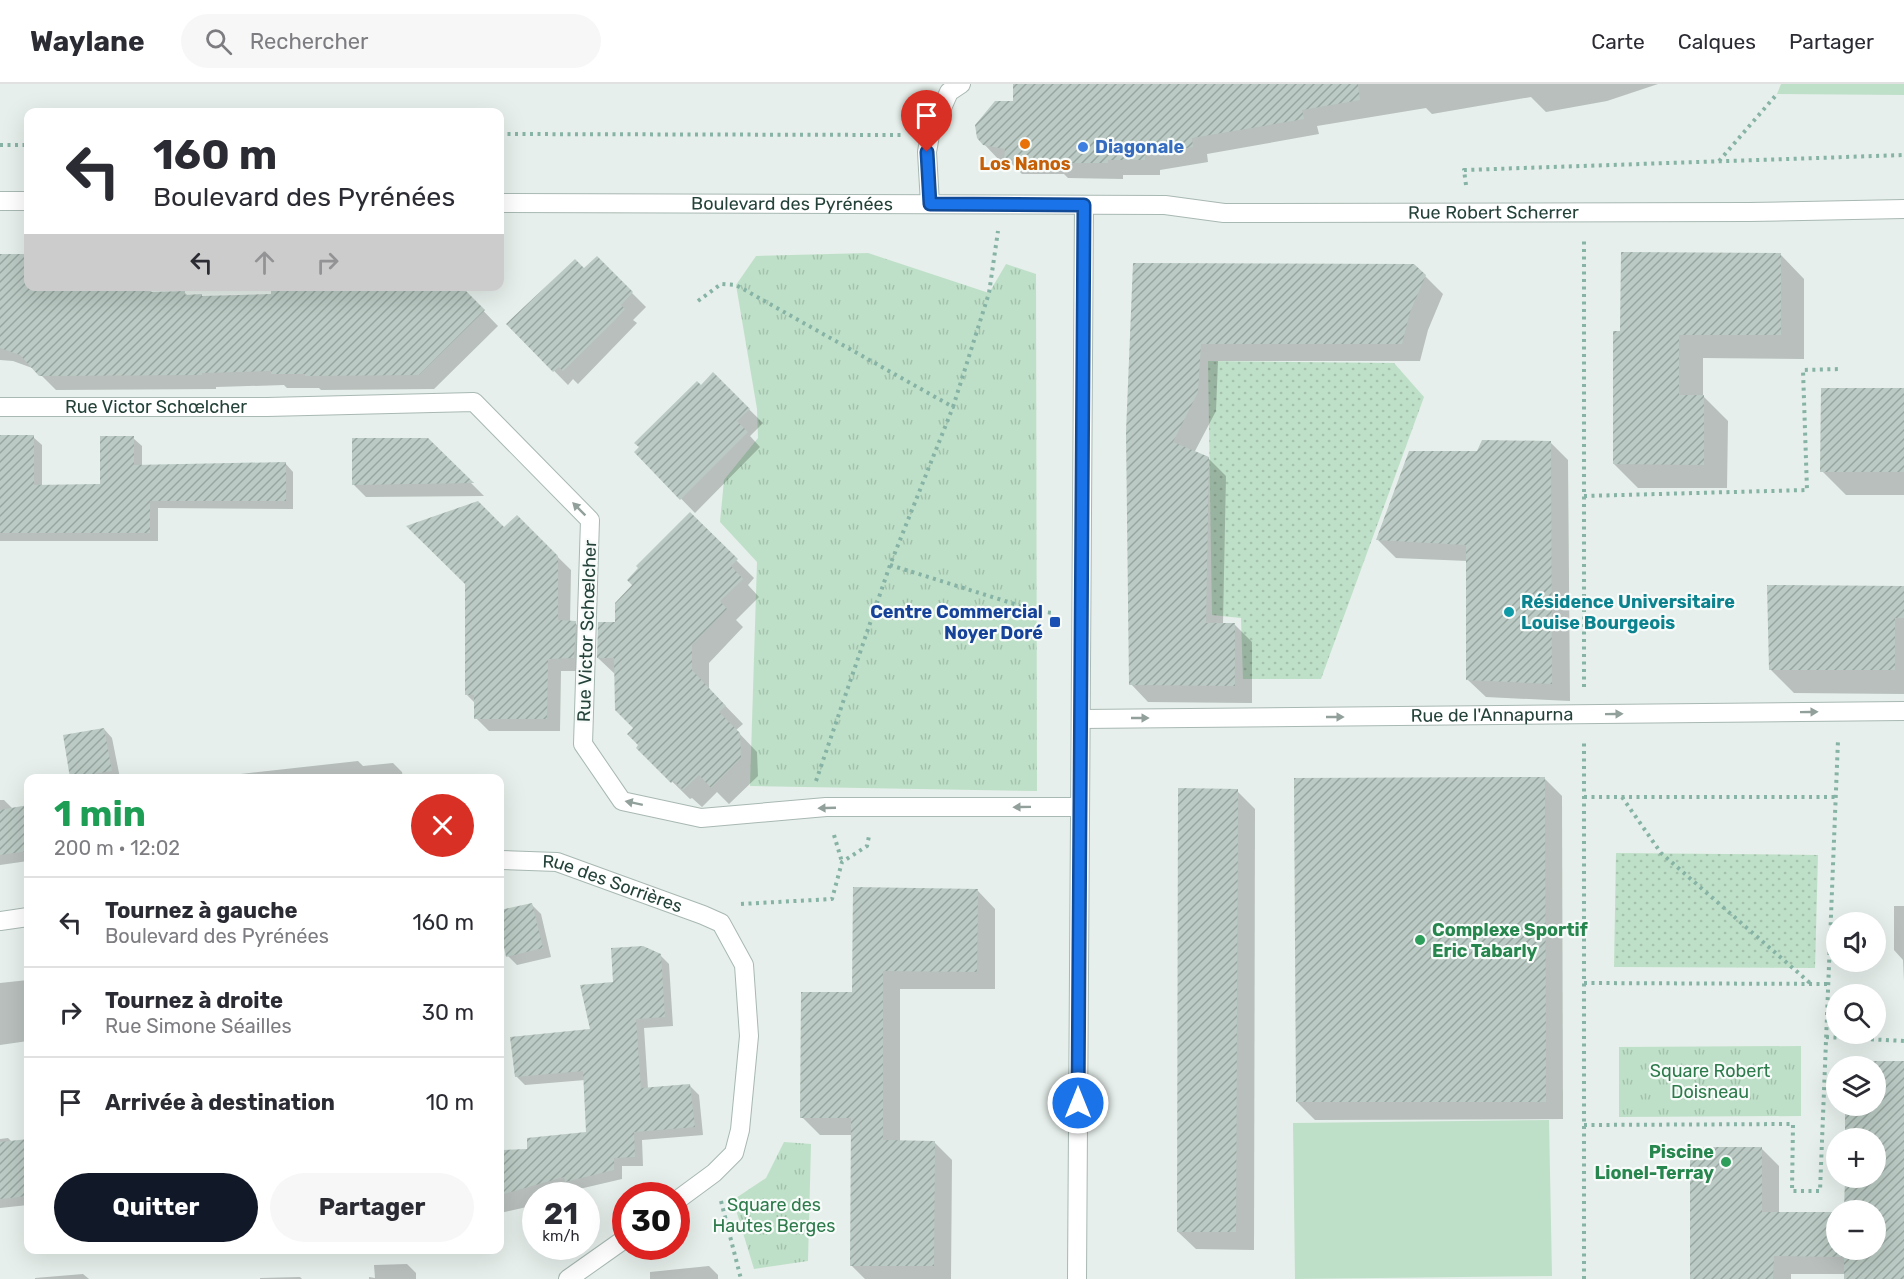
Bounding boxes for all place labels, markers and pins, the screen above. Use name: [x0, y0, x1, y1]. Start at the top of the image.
pin: [901, 90, 952, 152]
place label: Diagonale: [1095, 136, 1184, 158]
marker: Los Nanos: [1018, 137, 1032, 151]
marker: Diagonale: [1076, 140, 1090, 154]
place label: Los Nanos: [979, 153, 1071, 175]
place label: Résidence Universitaire Louise Bourgeois: [1521, 591, 1735, 634]
place label: Centre Commercial Noyer Doré: [870, 601, 1043, 644]
marker: Résidence Universitaire Louise Bourgeois: [1502, 605, 1516, 619]
marker: Centre Commercial Noyer Doré: [1048, 615, 1062, 629]
place label: Complexe Sportif Eric Tabarly: [1432, 919, 1588, 962]
marker: Complexe Sportif Eric Tabarly: [1413, 933, 1427, 947]
place label: Piscine Lionel-Terray: [1594, 1141, 1714, 1184]
marker: Piscine Lionel-Terray: [1719, 1155, 1733, 1169]

